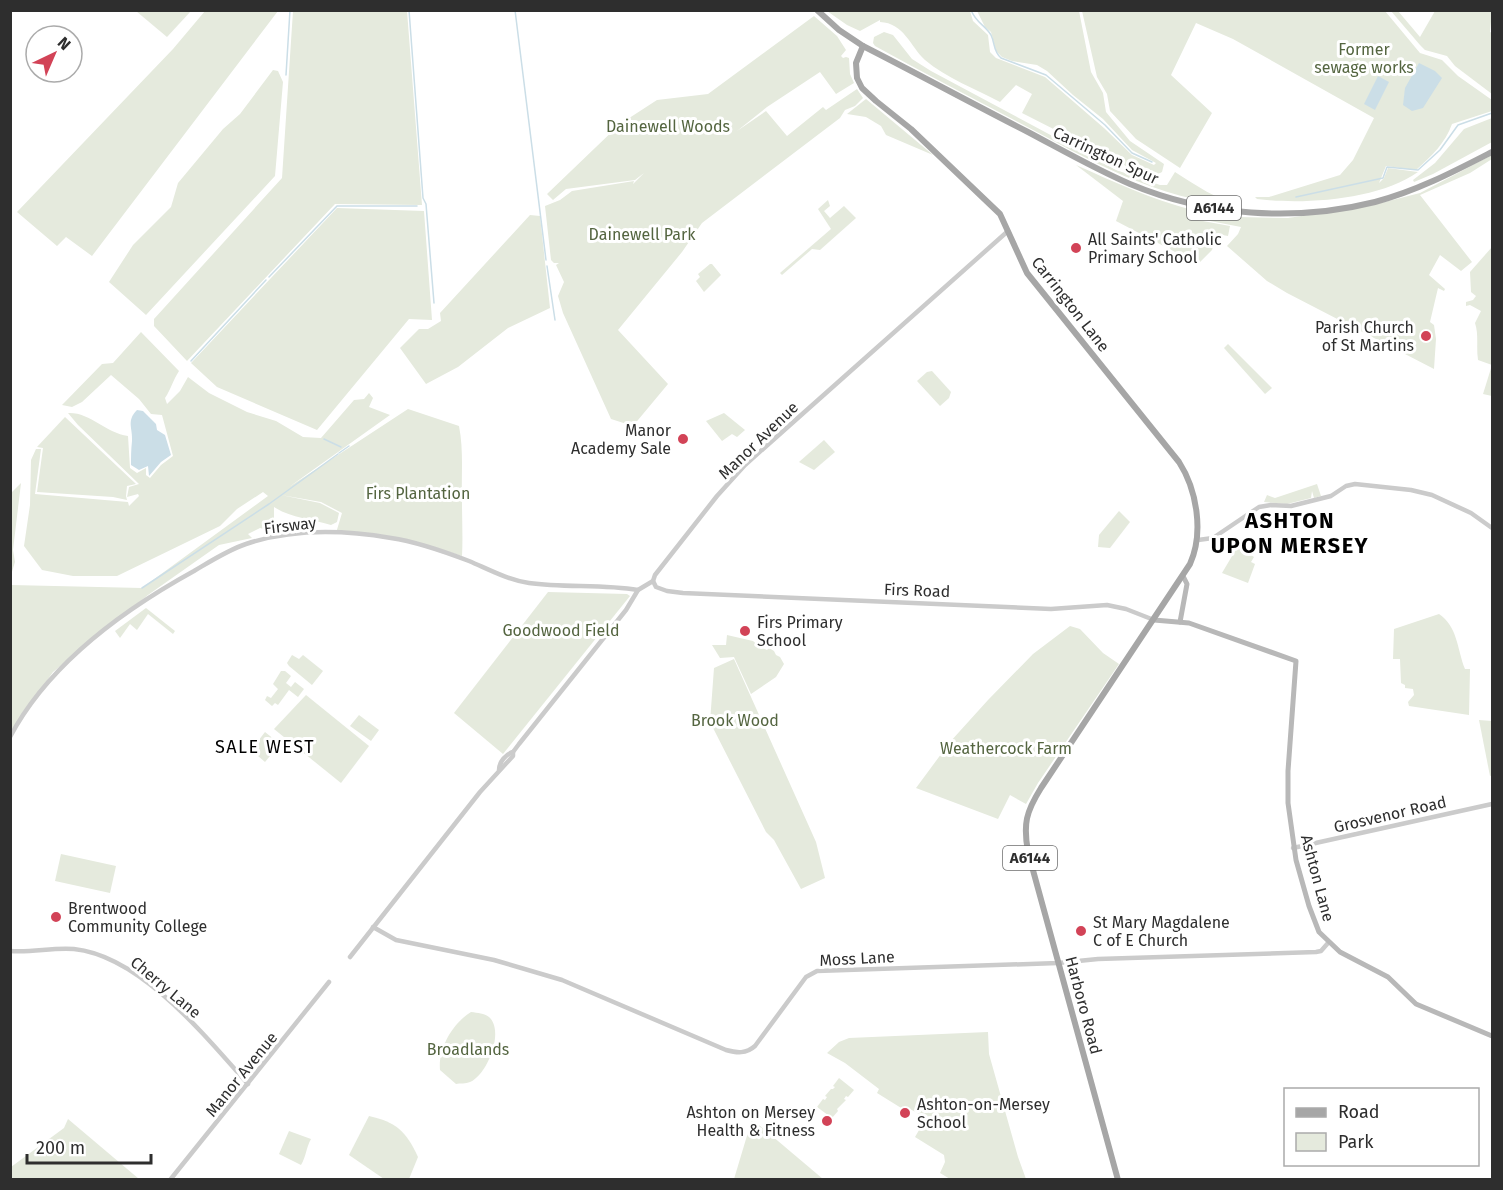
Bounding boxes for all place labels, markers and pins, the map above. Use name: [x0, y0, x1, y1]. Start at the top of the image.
place label: All Saints' Catholic Primary School: [1088, 230, 1222, 267]
marker: All Saints' Catholic Primary School: [1069, 241, 1083, 255]
place label: Parish Church of St Martins: [1315, 318, 1414, 355]
marker: Parish Church of St Martins: [1419, 329, 1433, 343]
place label: Manor Academy Sale: [571, 421, 672, 458]
marker: Manor Academy Sale: [676, 432, 690, 446]
place label: Firs Primary School: [757, 613, 843, 650]
marker: Firs Primary School: [738, 624, 752, 638]
place label: Brentwood Community College: [68, 899, 207, 936]
marker: Brentwood Community College: [49, 910, 63, 924]
place label: St Mary Magdalene C of E Church: [1093, 913, 1230, 950]
marker: St Mary Magdalene C of E Church: [1074, 924, 1088, 938]
place label: Ashton-on-Mersey School: [917, 1095, 1050, 1132]
place label: Ashton on Mersey Health & Fitness: [686, 1103, 815, 1140]
marker: Ashton-on-Mersey School: [898, 1106, 912, 1120]
marker: Ashton on Mersey Health & Fitness: [820, 1114, 834, 1128]

